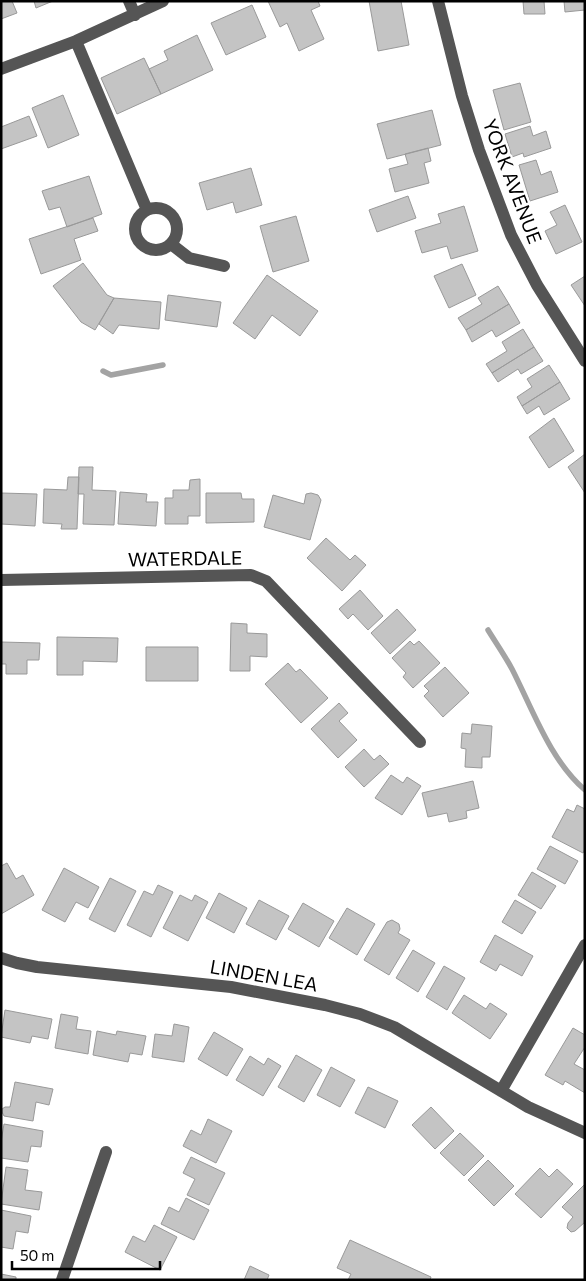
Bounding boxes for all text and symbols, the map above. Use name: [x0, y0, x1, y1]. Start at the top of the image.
street label: YORK AVENUE: [479, 115, 547, 247]
street label: WATERDALE: [128, 546, 242, 570]
street label: LINDEN LEA: [208, 954, 320, 996]
scale bar: [12, 1238, 160, 1270]
text: 50 m: [20, 1246, 54, 1264]

